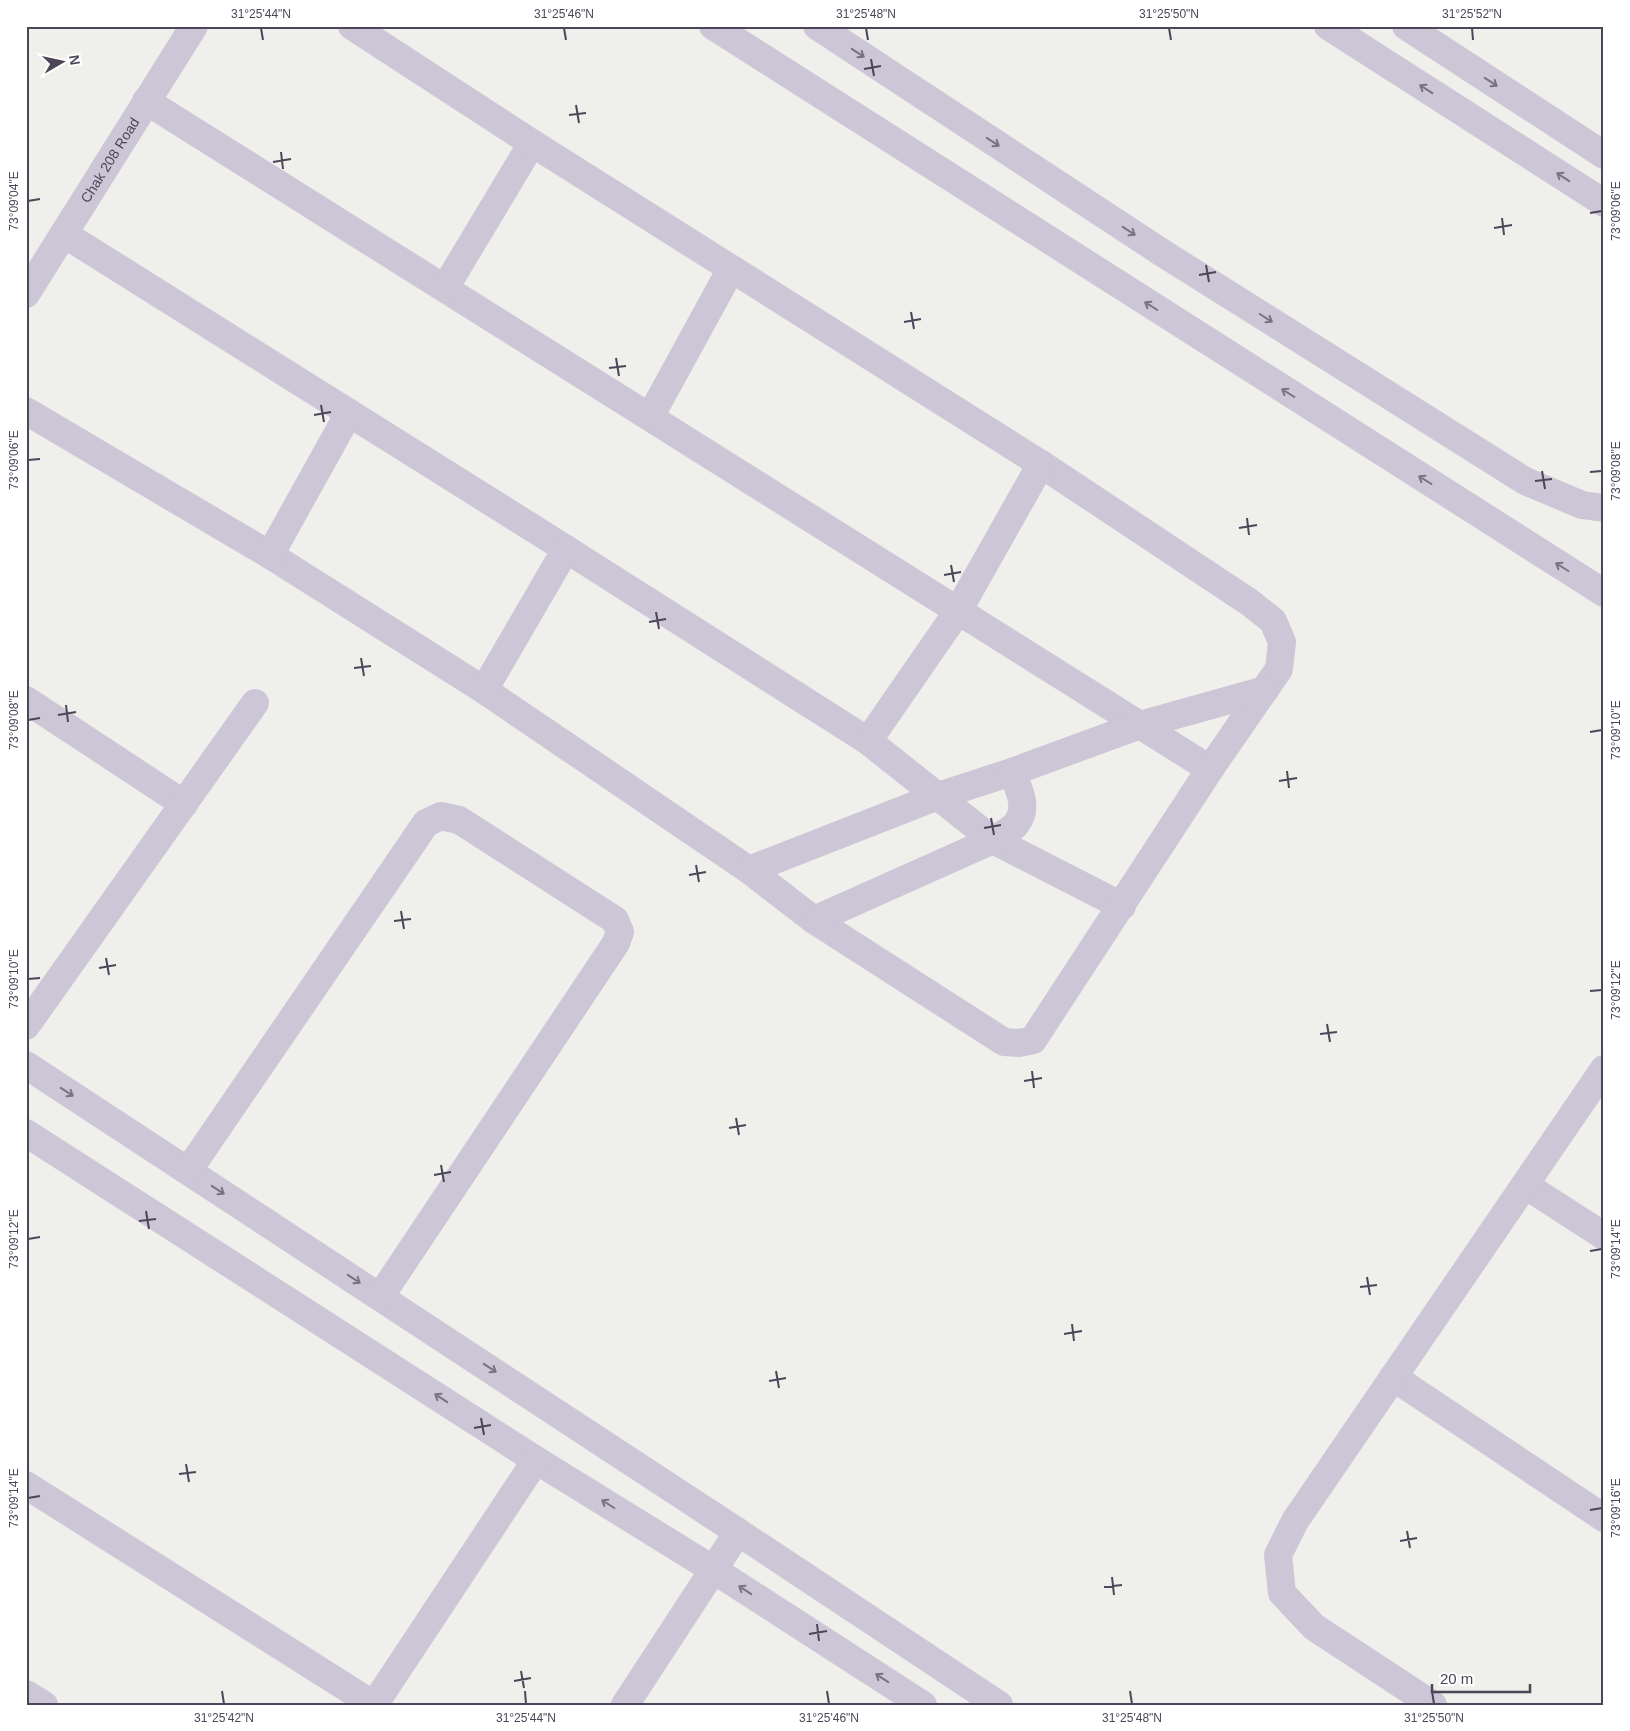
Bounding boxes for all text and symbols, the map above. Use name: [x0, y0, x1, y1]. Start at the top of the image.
text: 31°25'44"N: [231, 7, 291, 21]
text: 31°25'46"N: [534, 7, 594, 21]
text: 31°25'48"N: [836, 7, 896, 21]
text: 31°25'50"N: [1139, 7, 1199, 21]
text: 31°25'52"N: [1442, 7, 1502, 21]
north arrow: [38, 38, 88, 88]
one-way arrow: [850, 48, 864, 58]
text: N: [66, 54, 84, 66]
one-way arrow: [1483, 77, 1497, 87]
one-way arrow: [1419, 84, 1433, 95]
street label: Chak 208 Road: [77, 115, 143, 206]
one-way arrow: [986, 137, 1000, 147]
text: 73°09'04"E: [7, 171, 21, 231]
one-way arrow: [1556, 172, 1570, 182]
text: 73°09'06"E: [1609, 181, 1623, 241]
one-way arrow: [1122, 226, 1136, 236]
one-way arrow: [1145, 300, 1159, 310]
one-way arrow: [1259, 314, 1273, 324]
one-way arrow: [1282, 388, 1296, 398]
text: 73°09'06"E: [7, 430, 21, 490]
text: 73°09'08"E: [1609, 441, 1623, 501]
one-way arrow: [1419, 475, 1433, 485]
one-way arrow: [1556, 562, 1570, 572]
text: 73°09'08"E: [7, 690, 21, 750]
text: 73°09'10"E: [1609, 700, 1623, 760]
text: 73°09'10"E: [7, 949, 21, 1009]
text: 73°09'12"E: [1609, 960, 1623, 1020]
one-way arrow: [60, 1087, 74, 1097]
one-way arrow: [210, 1186, 224, 1196]
text: 73°09'12"E: [7, 1209, 21, 1269]
text: 73°09'14"E: [1609, 1219, 1623, 1279]
one-way arrow: [346, 1275, 360, 1285]
one-way arrow: [482, 1364, 496, 1374]
one-way arrow: [434, 1393, 448, 1403]
text: 73°09'14"E: [7, 1468, 21, 1528]
text: 73°09'16"E: [1609, 1478, 1623, 1538]
one-way arrow: [601, 1498, 615, 1508]
one-way arrow: [739, 1585, 753, 1595]
scale bar: [1432, 1661, 1530, 1693]
text: 20 m: [1440, 1670, 1473, 1687]
one-way arrow: [875, 1673, 889, 1683]
text: 31°25'42"N: [194, 1711, 254, 1725]
text: 31°25'44"N: [496, 1711, 556, 1725]
text: 31°25'46"N: [799, 1711, 859, 1725]
text: 31°25'48"N: [1102, 1711, 1162, 1725]
text: 31°25'50"N: [1404, 1711, 1464, 1725]

